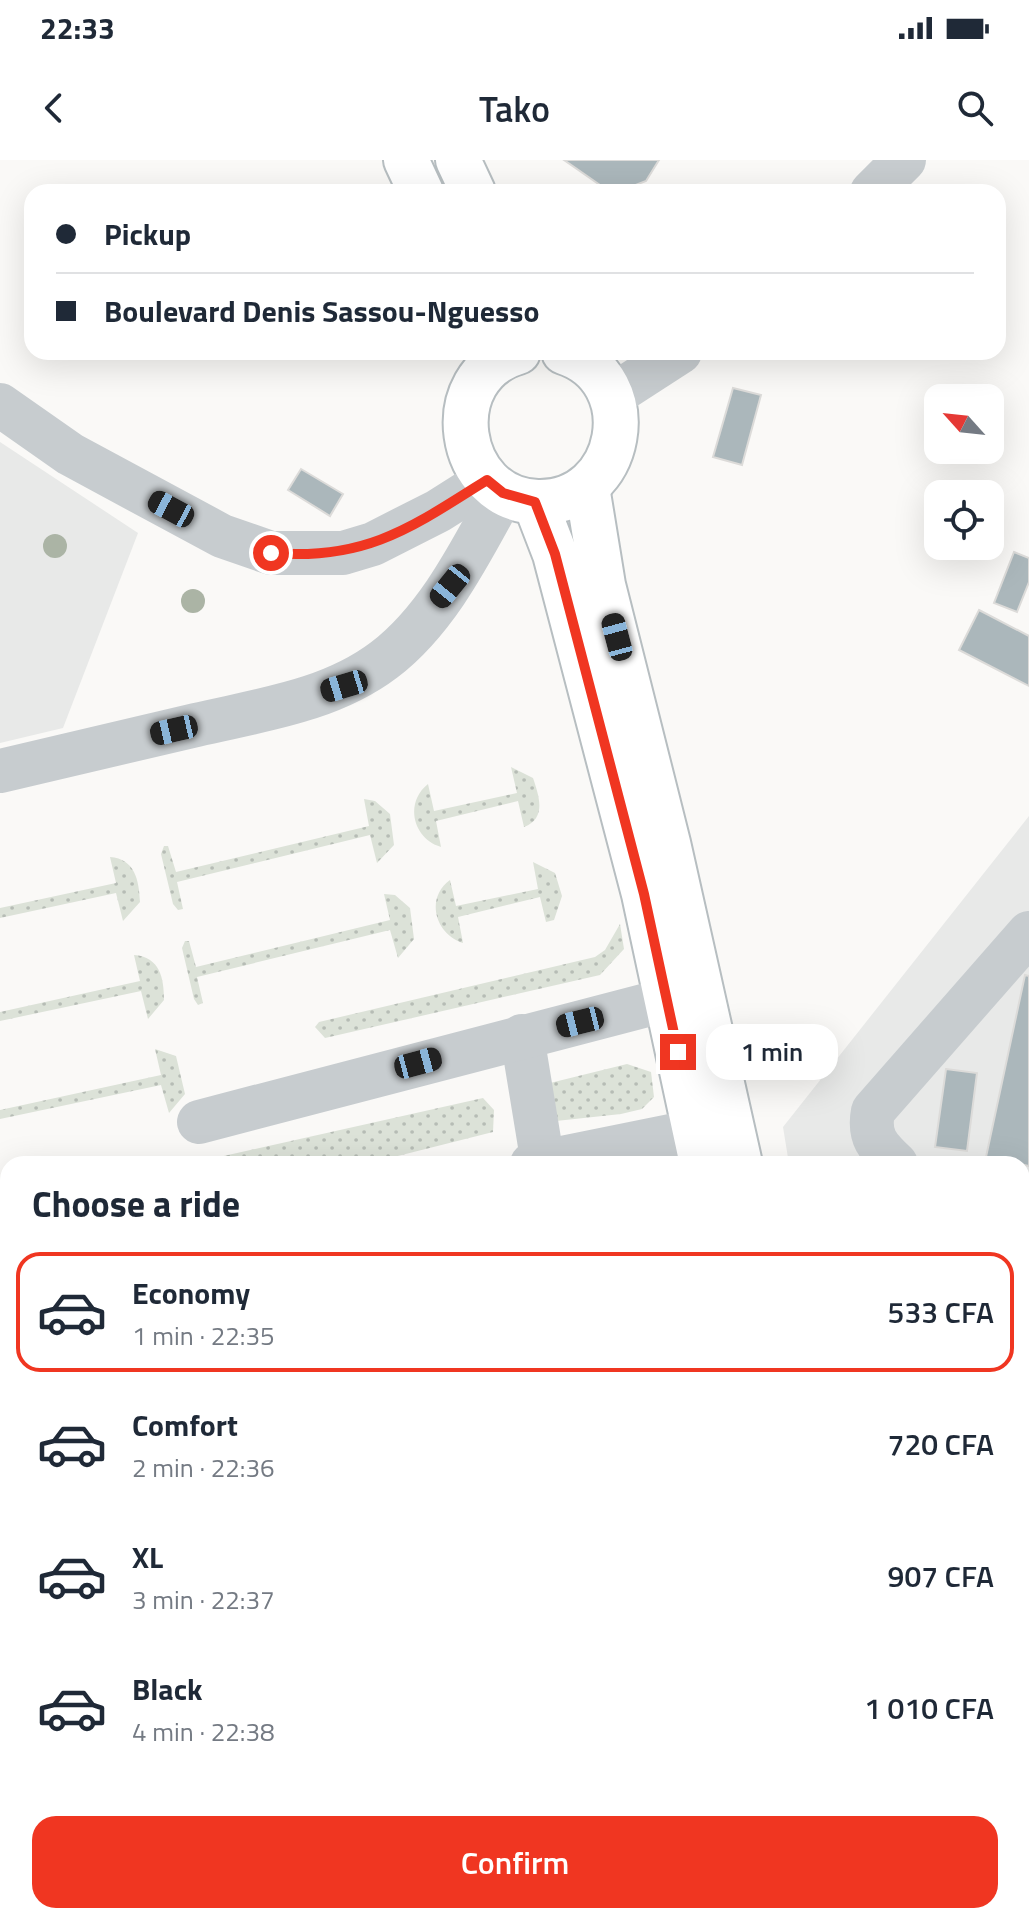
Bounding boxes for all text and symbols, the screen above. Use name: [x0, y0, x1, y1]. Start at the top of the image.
text: 22:33: [40, 5, 115, 51]
text: Tako: [479, 81, 550, 136]
icon: back: [32, 86, 76, 130]
icon: search: [953, 86, 997, 130]
text: Pickup: [104, 211, 191, 257]
text: Boulevard Denis Sassou-Nguesso: [104, 288, 539, 334]
north arrow: [924, 384, 1004, 464]
map controls: [924, 384, 1004, 560]
button: locate: [924, 480, 1004, 560]
car: [144, 487, 198, 531]
route start: [253, 535, 289, 571]
car: [426, 560, 474, 612]
car: [599, 611, 635, 663]
car: [318, 668, 370, 704]
car: [148, 713, 200, 747]
car: [554, 1005, 606, 1039]
callout: 1 min: [706, 1024, 838, 1080]
text: 1 min: [741, 1032, 803, 1071]
route end: [660, 1034, 696, 1070]
car: [392, 1045, 444, 1081]
text: Choose a ride: [32, 1176, 240, 1231]
text: Economy: [132, 1270, 250, 1316]
icon: car: [36, 1276, 108, 1348]
text: 533 CFA: [888, 1289, 994, 1335]
text: 1 min · 22:35: [132, 1316, 275, 1355]
text: Comfort: [132, 1402, 238, 1448]
icon: car: [36, 1408, 108, 1480]
text: 720 CFA: [888, 1421, 994, 1467]
text: 2 min · 22:36: [132, 1448, 275, 1487]
text: XL: [132, 1534, 163, 1580]
icon: car: [36, 1540, 108, 1612]
text: 907 CFA: [888, 1553, 994, 1599]
text: 3 min · 22:37: [132, 1580, 275, 1619]
text: Black: [132, 1666, 203, 1712]
icon: car: [36, 1672, 108, 1744]
text: 1 010 CFA: [864, 1685, 994, 1731]
text: 4 min · 22:38: [132, 1712, 275, 1751]
button: Confirm: [32, 1816, 998, 1908]

